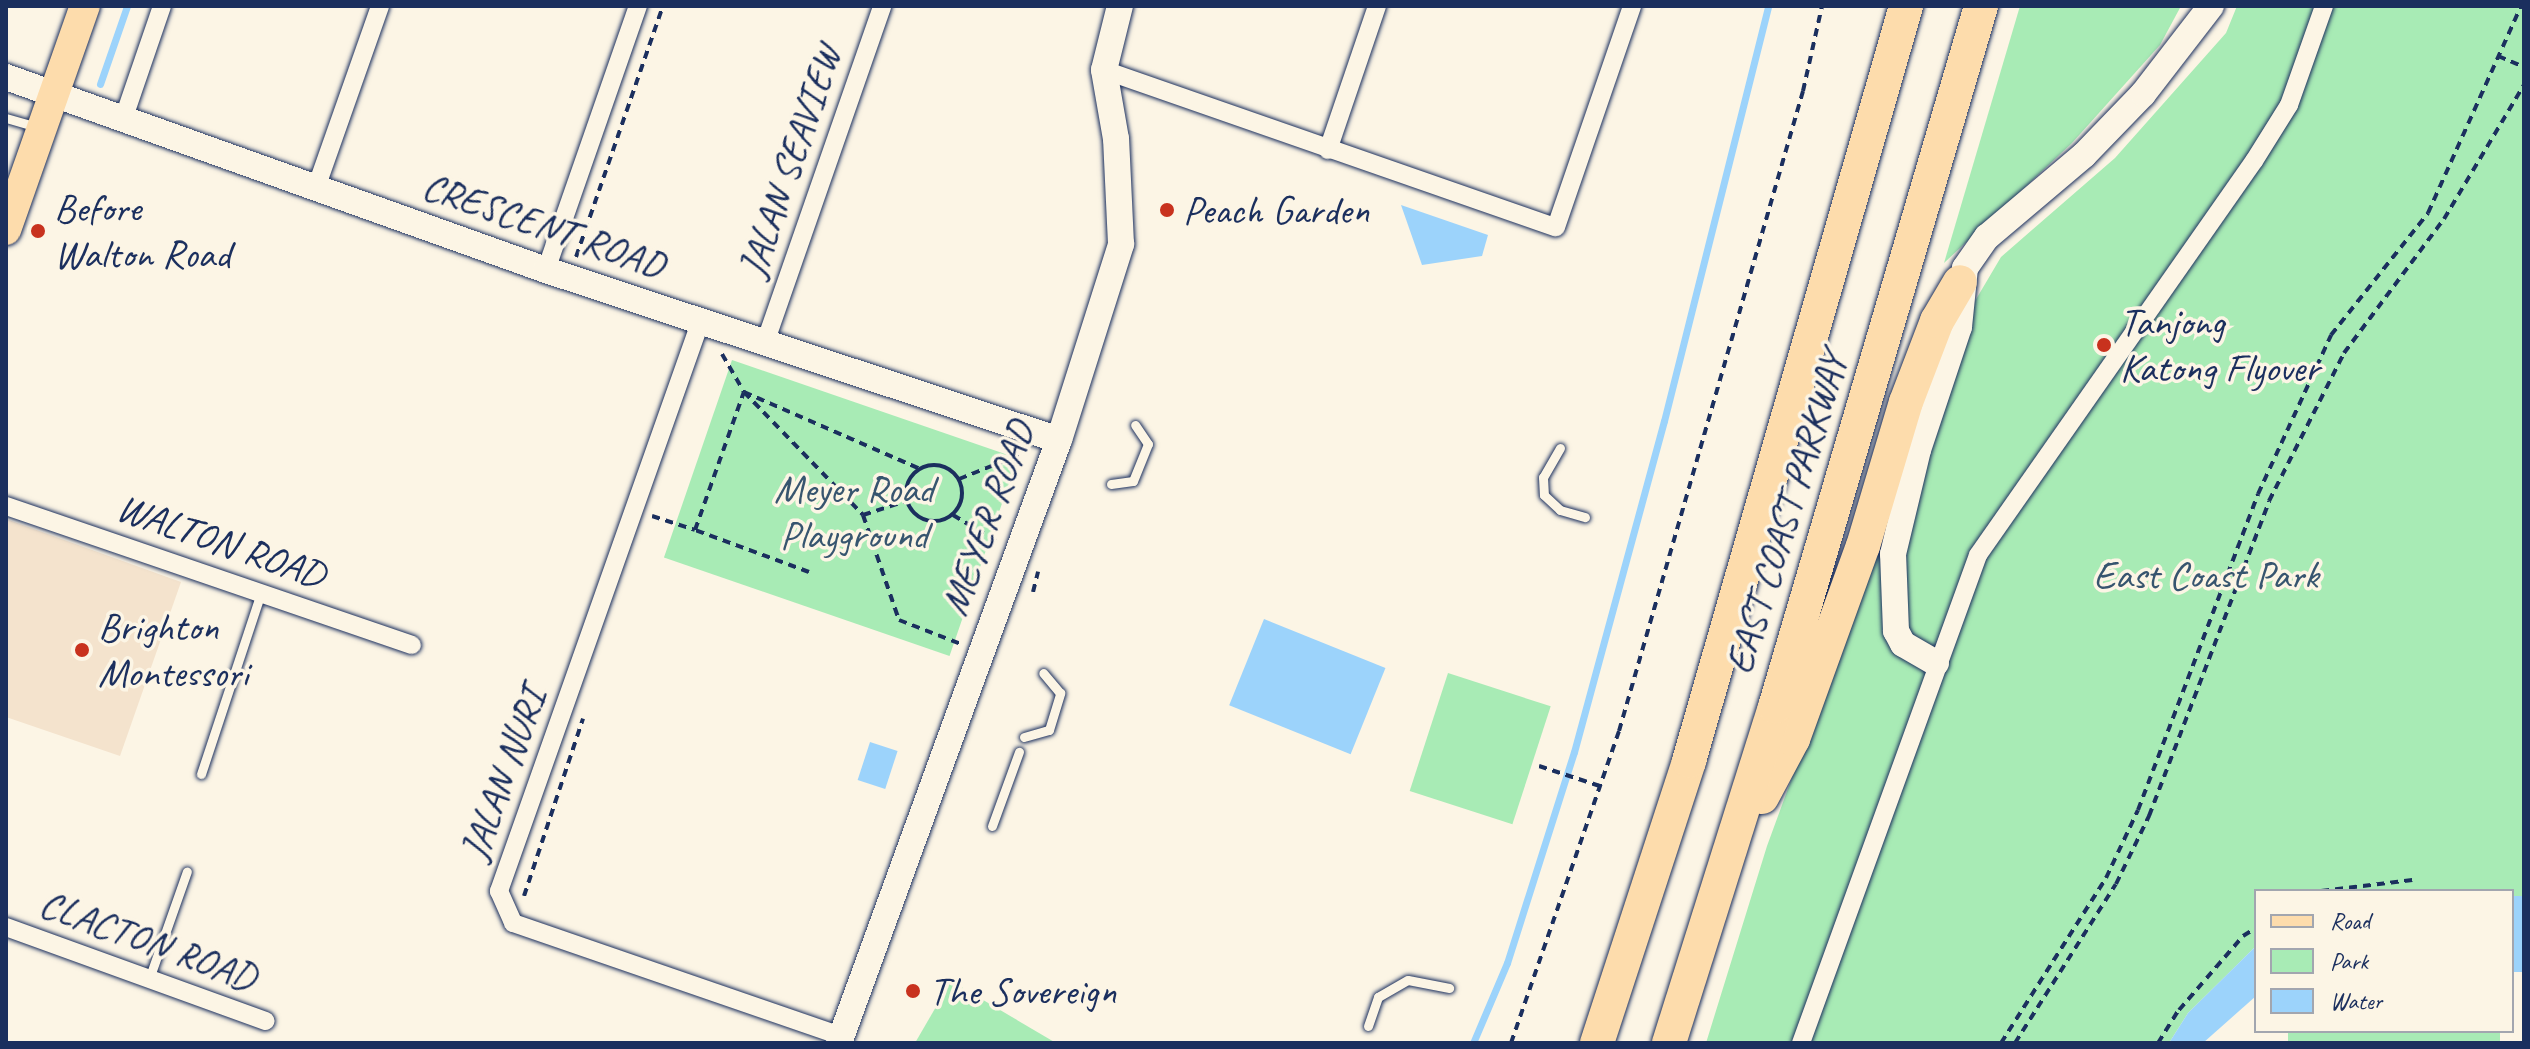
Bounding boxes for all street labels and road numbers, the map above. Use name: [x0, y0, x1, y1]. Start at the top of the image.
street label: JALAN SEAVIEW: [728, 39, 852, 283]
street label: CRESCENT ROAD: [417, 161, 671, 289]
street label: EAST COAST PARKWAY: [1714, 345, 1858, 681]
street label: MEYER ROAD: [930, 414, 1044, 622]
street label: WALTON ROAD: [110, 483, 332, 599]
street label: JALAN NURI: [450, 682, 556, 866]
street label: CLACTON ROAD: [32, 878, 264, 1002]

